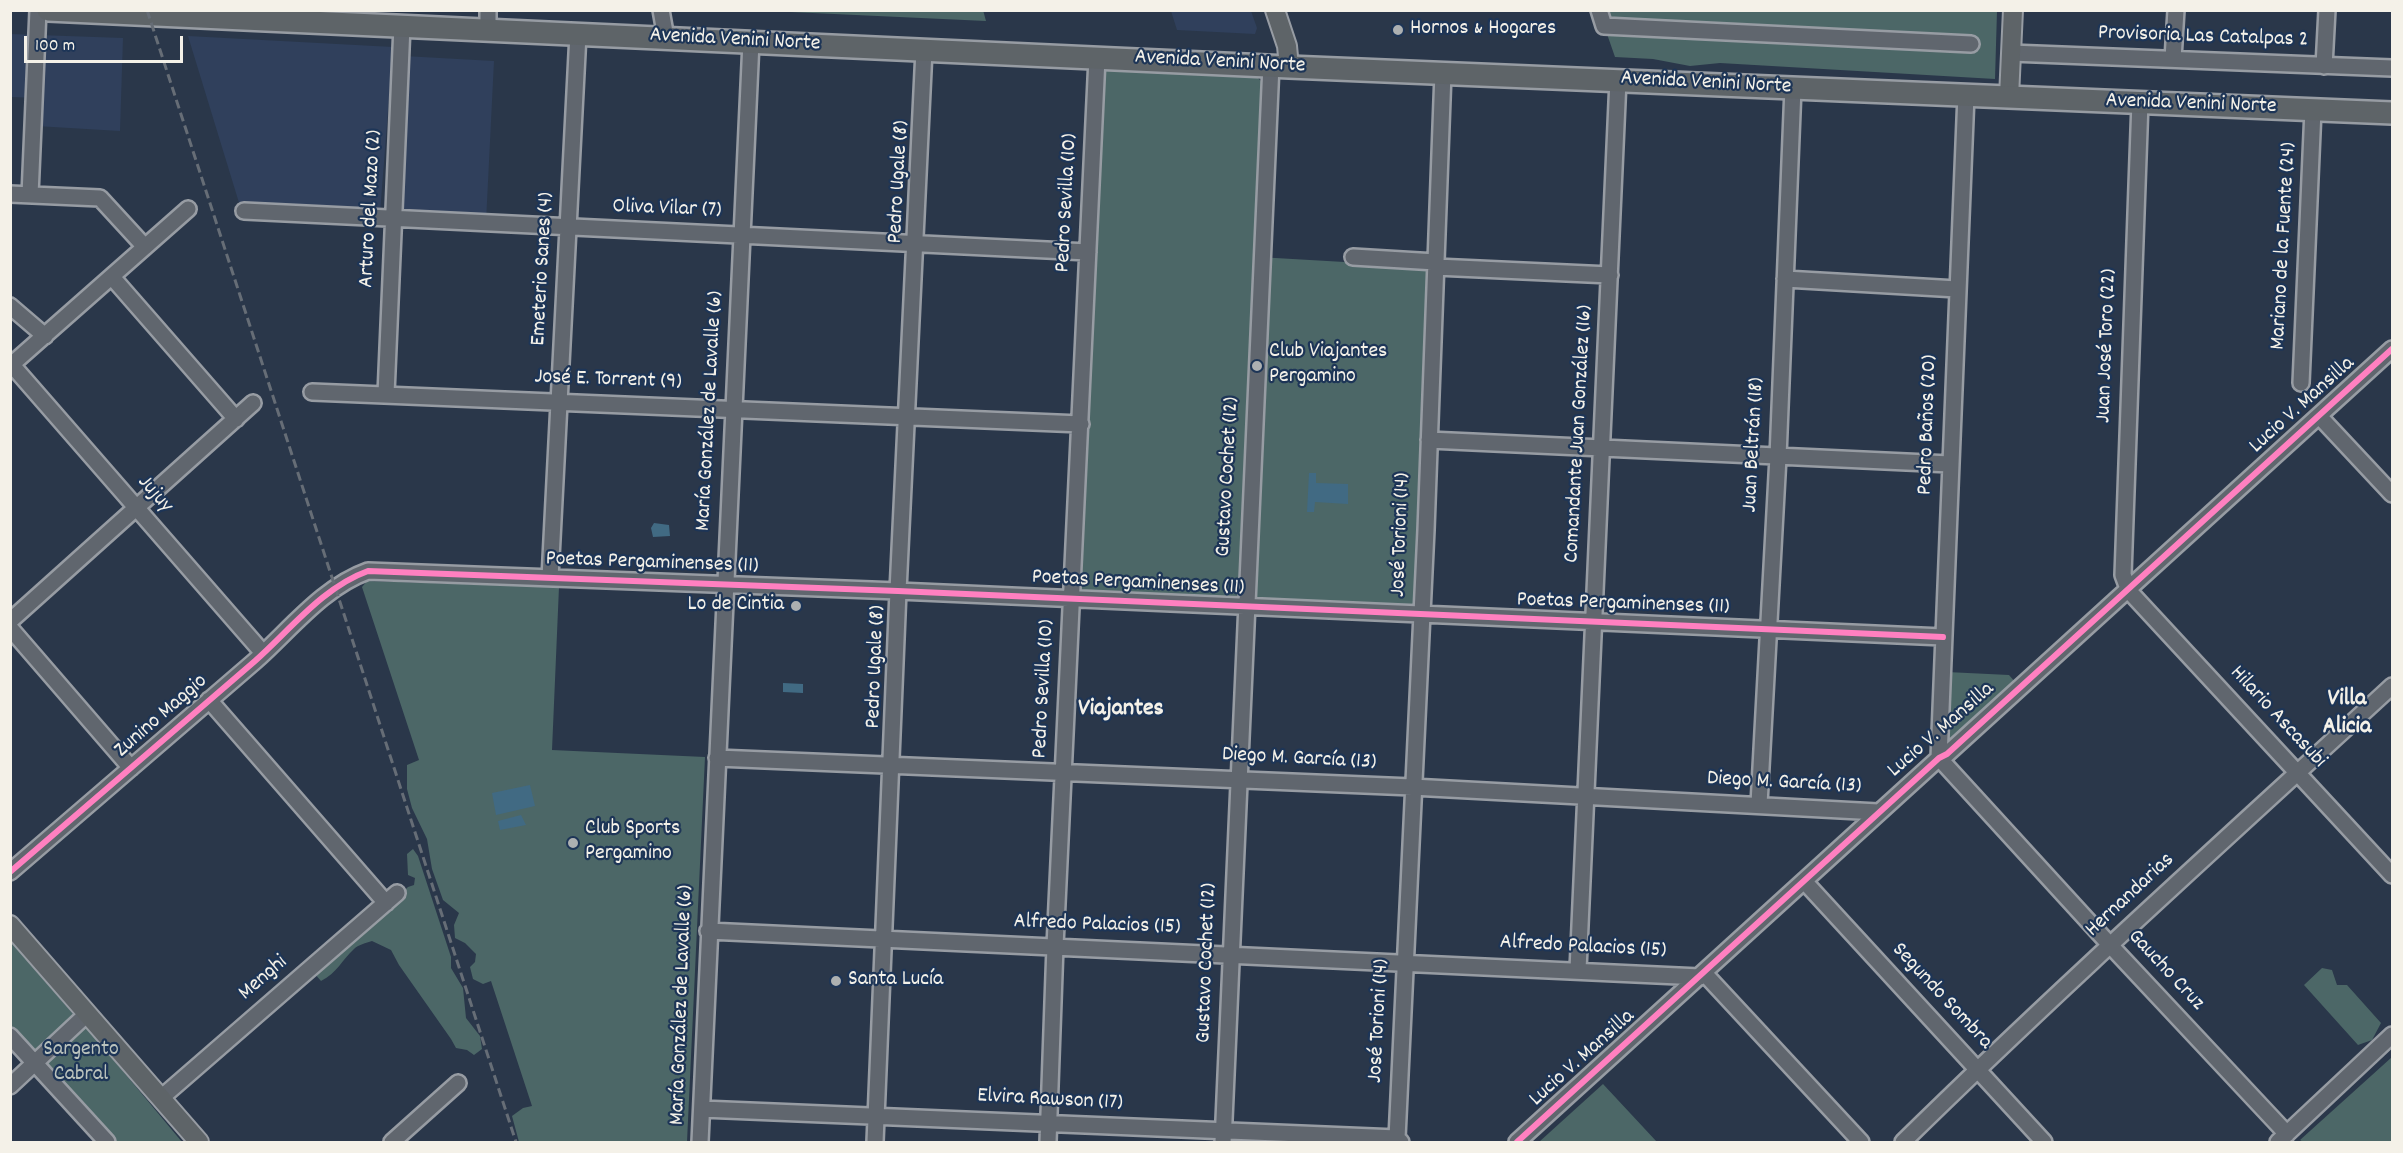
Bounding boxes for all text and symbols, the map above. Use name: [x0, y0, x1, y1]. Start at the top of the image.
place label: Hornos & Hogares: [1410, 17, 1556, 43]
street label: Provisoria Las Catalpas 2: [2097, 21, 2309, 55]
street label: Avenida Venini Norte: [649, 23, 821, 59]
marker: Hornos & Hogares: [1391, 23, 1405, 37]
scale bar: [27, 24, 186, 62]
text: 100 m: [35, 34, 75, 59]
street label: Avenida Venini Norte: [1134, 45, 1306, 81]
street label: Avenida Venini Norte: [1620, 66, 1792, 102]
street label: Avenida Venini Norte: [2105, 89, 2277, 121]
street label: Pedro Ugale (8): [884, 120, 916, 244]
street label: Arturo del Mazo (2): [355, 129, 389, 289]
street label: Pedro Sevilla (10): [1051, 133, 1085, 273]
street label: Mariano de la Fuente (24): [2266, 141, 2304, 351]
street label: Emeterio Sanes (4): [527, 191, 561, 347]
street label: Oliva Vilar (7): [612, 195, 722, 225]
street label: Juan José Toro (22): [2092, 268, 2124, 424]
street label: María González de Lavalle (6): [692, 290, 730, 532]
street label: Comandante Juan González (16): [1560, 304, 1600, 564]
place label: Club Viajantes Pergamino: [1269, 340, 1387, 392]
street label: Lucio V. Mansilla: [2245, 352, 2361, 460]
street label: Pedro Baños (20): [1913, 354, 1945, 496]
marker: Club Viajantes Pergamino: [1250, 359, 1264, 373]
street label: José E. Torrent (9): [534, 365, 682, 397]
street label: Juan Beltrán (18): [1738, 377, 1772, 513]
street label: Gustavo Cochet (12): [1212, 396, 1246, 558]
street label: Jujuy: [130, 471, 178, 519]
street label: José Torioni (14): [1387, 472, 1417, 598]
street label: Poetas Pergaminenses (11): [545, 547, 759, 581]
street label: Poetas Pergaminenses (11): [1031, 565, 1245, 603]
street label: Poetas Pergaminenses (11): [1516, 588, 1730, 622]
place label: Lo de Cintia: [688, 593, 784, 619]
marker: Lo de Cintia: [789, 599, 803, 613]
street label: Pedro Ugale (8): [862, 605, 892, 729]
street label: Pedro Sevilla (10): [1028, 619, 1062, 759]
street label: Hilario Ascasubi: [2223, 661, 2331, 775]
street label: Zunino Maggio: [110, 669, 214, 765]
street label: Lucio V. Mansilla: [1883, 677, 2001, 785]
district label: Villa Alicia: [2323, 687, 2371, 743]
district label: Viajantes: [1078, 697, 1164, 725]
street label: Diego M. García (13): [1221, 743, 1377, 777]
street label: Diego M. García (13): [1706, 767, 1862, 801]
place label: Club Sports Pergamino: [585, 817, 680, 868]
marker: Club Sports Pergamino: [566, 836, 580, 850]
street label: Hernandarias: [2081, 848, 2181, 944]
street label: Gustavo Cochet (12): [1192, 883, 1224, 1043]
street label: María González de Lavalle (6): [666, 884, 700, 1126]
street label: Alfredo Palacios (15): [1013, 910, 1181, 942]
street label: Gaucho Cruz: [2121, 925, 2209, 1017]
street label: Alfredo Palacios (15): [1499, 930, 1667, 966]
street label: Segundo Sombra: [1885, 938, 1997, 1056]
street label: Menghi: [234, 951, 294, 1007]
street label: José Torioni (14): [1364, 958, 1396, 1084]
place label: Santa Lucía: [848, 968, 943, 994]
marker: Santa Lucía: [829, 974, 843, 988]
street label: Lucio V. Mansilla: [1525, 1005, 1641, 1113]
park label: Sargento Cabral: [43, 1038, 119, 1090]
street label: Elvira Rawson (17): [977, 1084, 1123, 1118]

